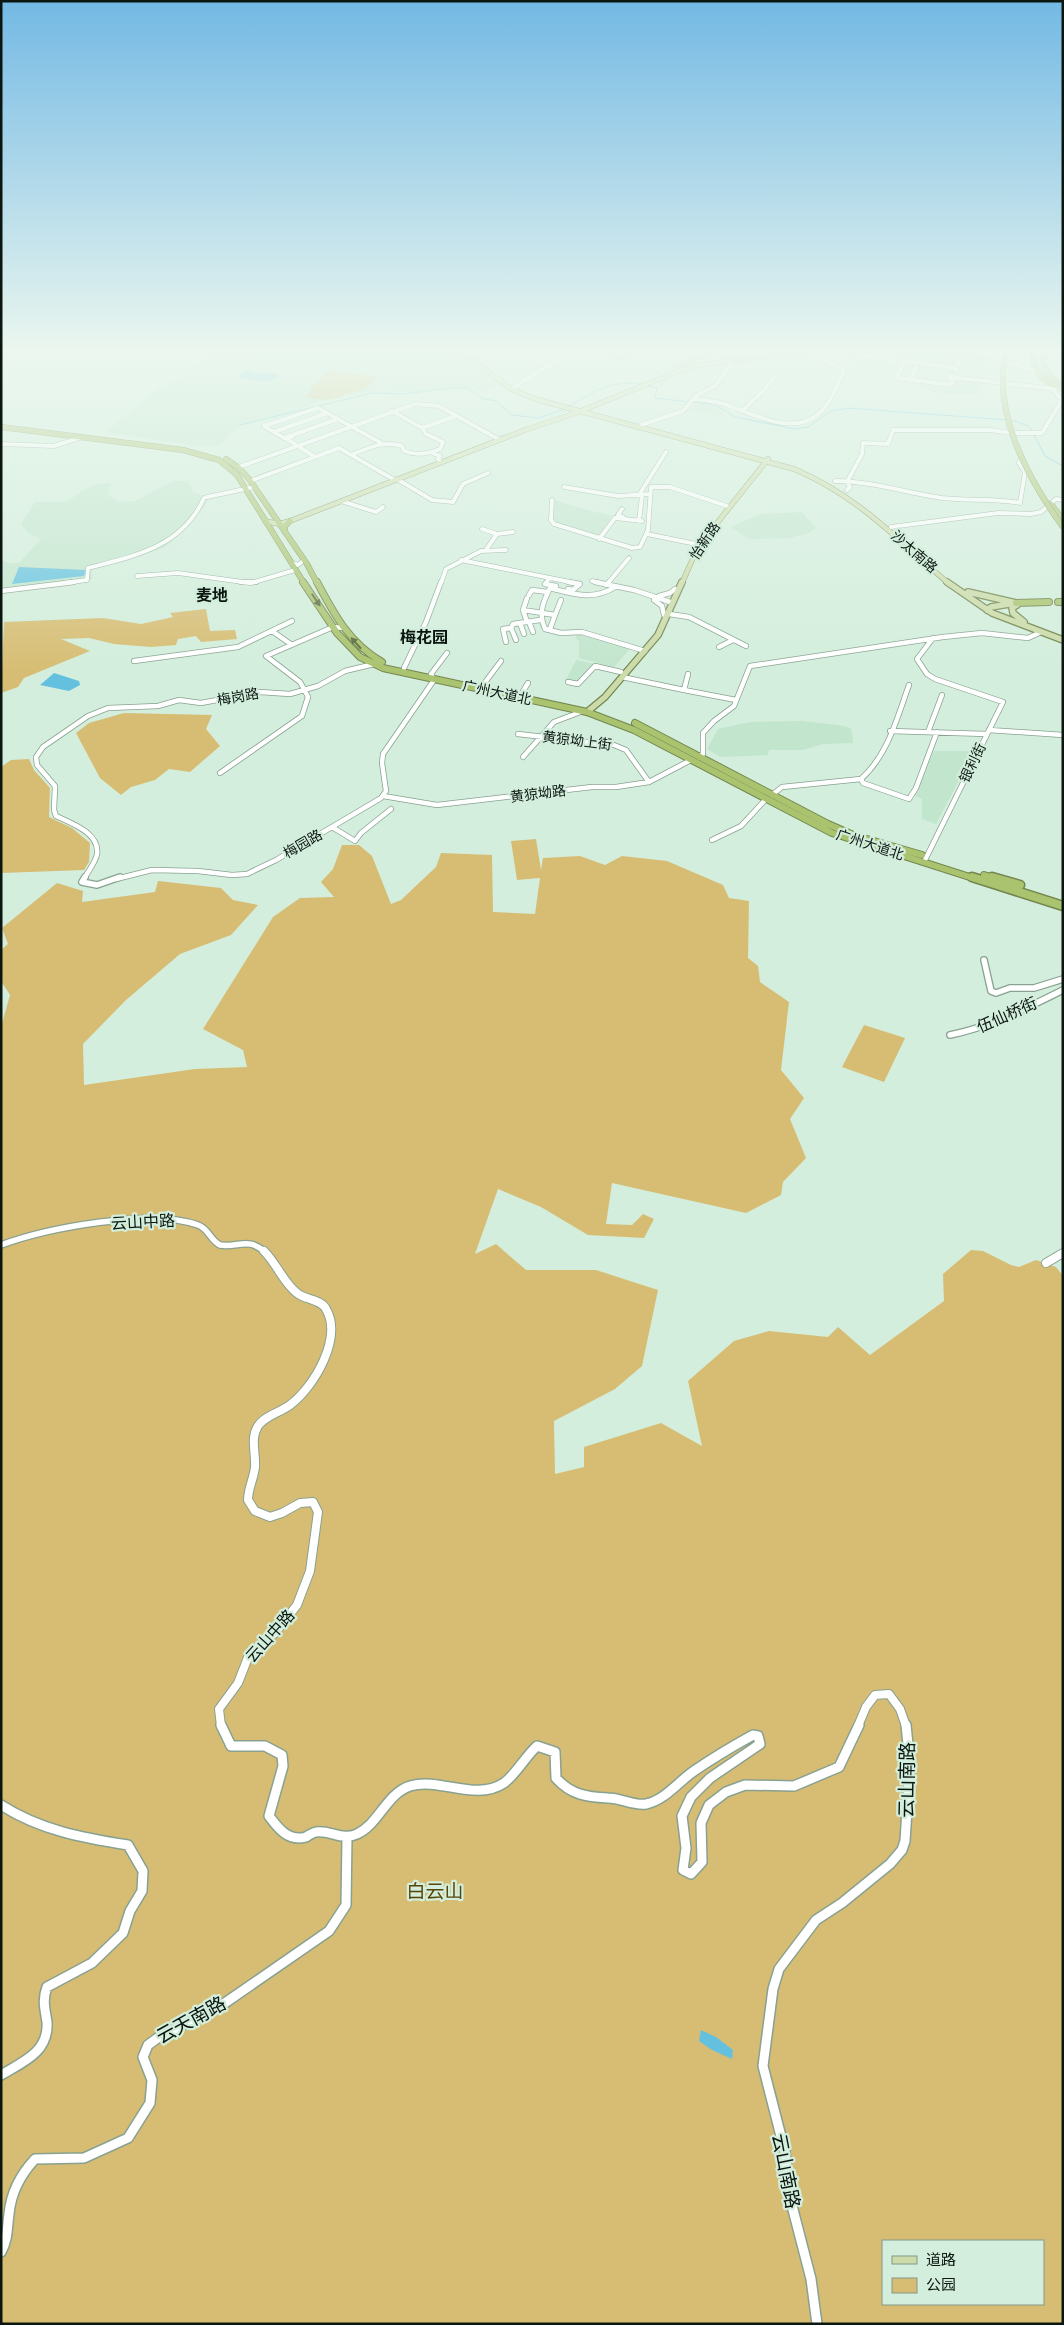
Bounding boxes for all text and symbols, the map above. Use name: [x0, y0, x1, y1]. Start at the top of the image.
street label: 怡新路: [686, 519, 724, 563]
street label: 沙太南路: [887, 527, 941, 577]
district label: 麦地: [196, 586, 228, 605]
one-way arrow: [311, 593, 321, 607]
district label: 梅花园: [400, 628, 448, 647]
one-way arrow: [350, 637, 361, 650]
street label: 广州大道北: [461, 677, 533, 709]
street label: 梅岗路: [216, 685, 260, 709]
street label: 黄猄坳上街: [541, 728, 613, 754]
street label: 银利街: [956, 740, 990, 786]
street label: 黄猄坳路: [509, 782, 567, 806]
street label: 梅园路: [281, 826, 325, 862]
street label: 广州大道北: [834, 826, 906, 864]
street label: 伍仙桥街: [974, 993, 1040, 1037]
street label: 云山中路: [111, 1211, 175, 1233]
street label: 云山中路: [242, 1606, 298, 1666]
street label: 云山南路: [895, 1742, 919, 1818]
park label: 白云山: [406, 1880, 464, 1903]
street label: 云天南路: [152, 1992, 230, 2048]
street label: 云山南路: [767, 2131, 805, 2211]
legend: [882, 2240, 1044, 2305]
text: 道路: [926, 2251, 956, 2269]
text: 公园: [926, 2276, 956, 2294]

